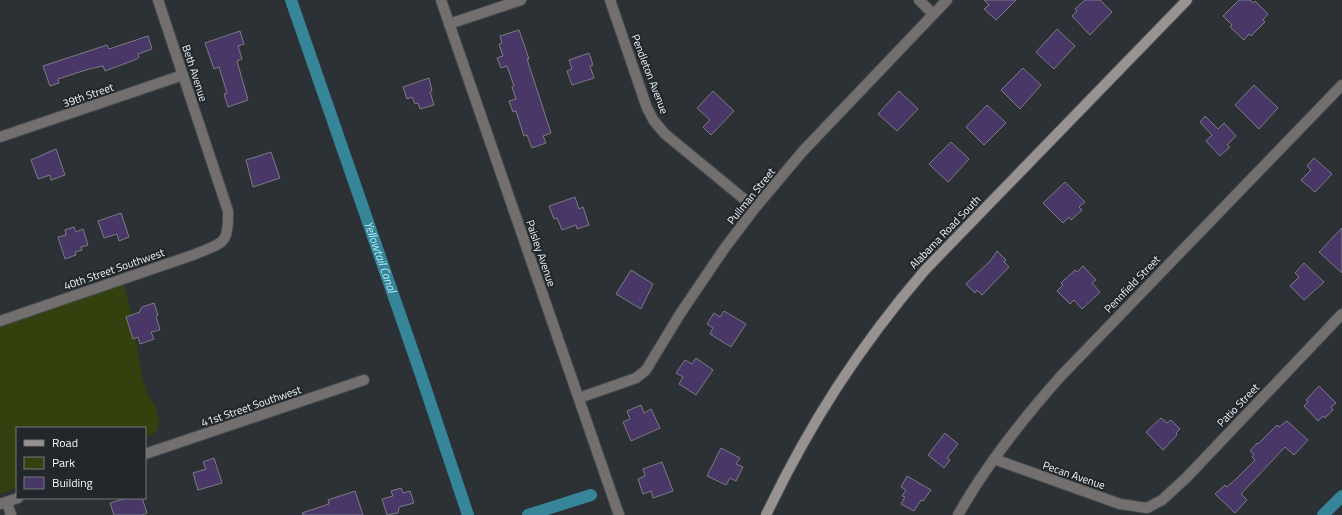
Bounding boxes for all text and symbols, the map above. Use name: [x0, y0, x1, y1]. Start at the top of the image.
street label: Pendleton Avenue: [627, 32, 673, 117]
street label: Beth Avenue: [178, 43, 212, 104]
street label: 39th Street: [60, 79, 116, 111]
street label: Pullman Street: [723, 164, 779, 228]
street label: Alabama Road South: [906, 192, 984, 272]
street label: Paisley Avenue: [522, 217, 560, 289]
water label: Yellowtail Canal: [359, 218, 402, 297]
street label: 40th Street Southwest: [62, 244, 167, 294]
street label: Pennfield Street: [1100, 252, 1164, 316]
street label: Patio Street: [1213, 380, 1263, 430]
street label: 41st Street Southwest: [199, 381, 303, 431]
legend: [16, 427, 146, 499]
text: Road: [52, 433, 78, 452]
text: Park: [52, 453, 75, 472]
street label: Pecan Avenue: [1041, 457, 1108, 493]
text: Building: [52, 473, 93, 492]

